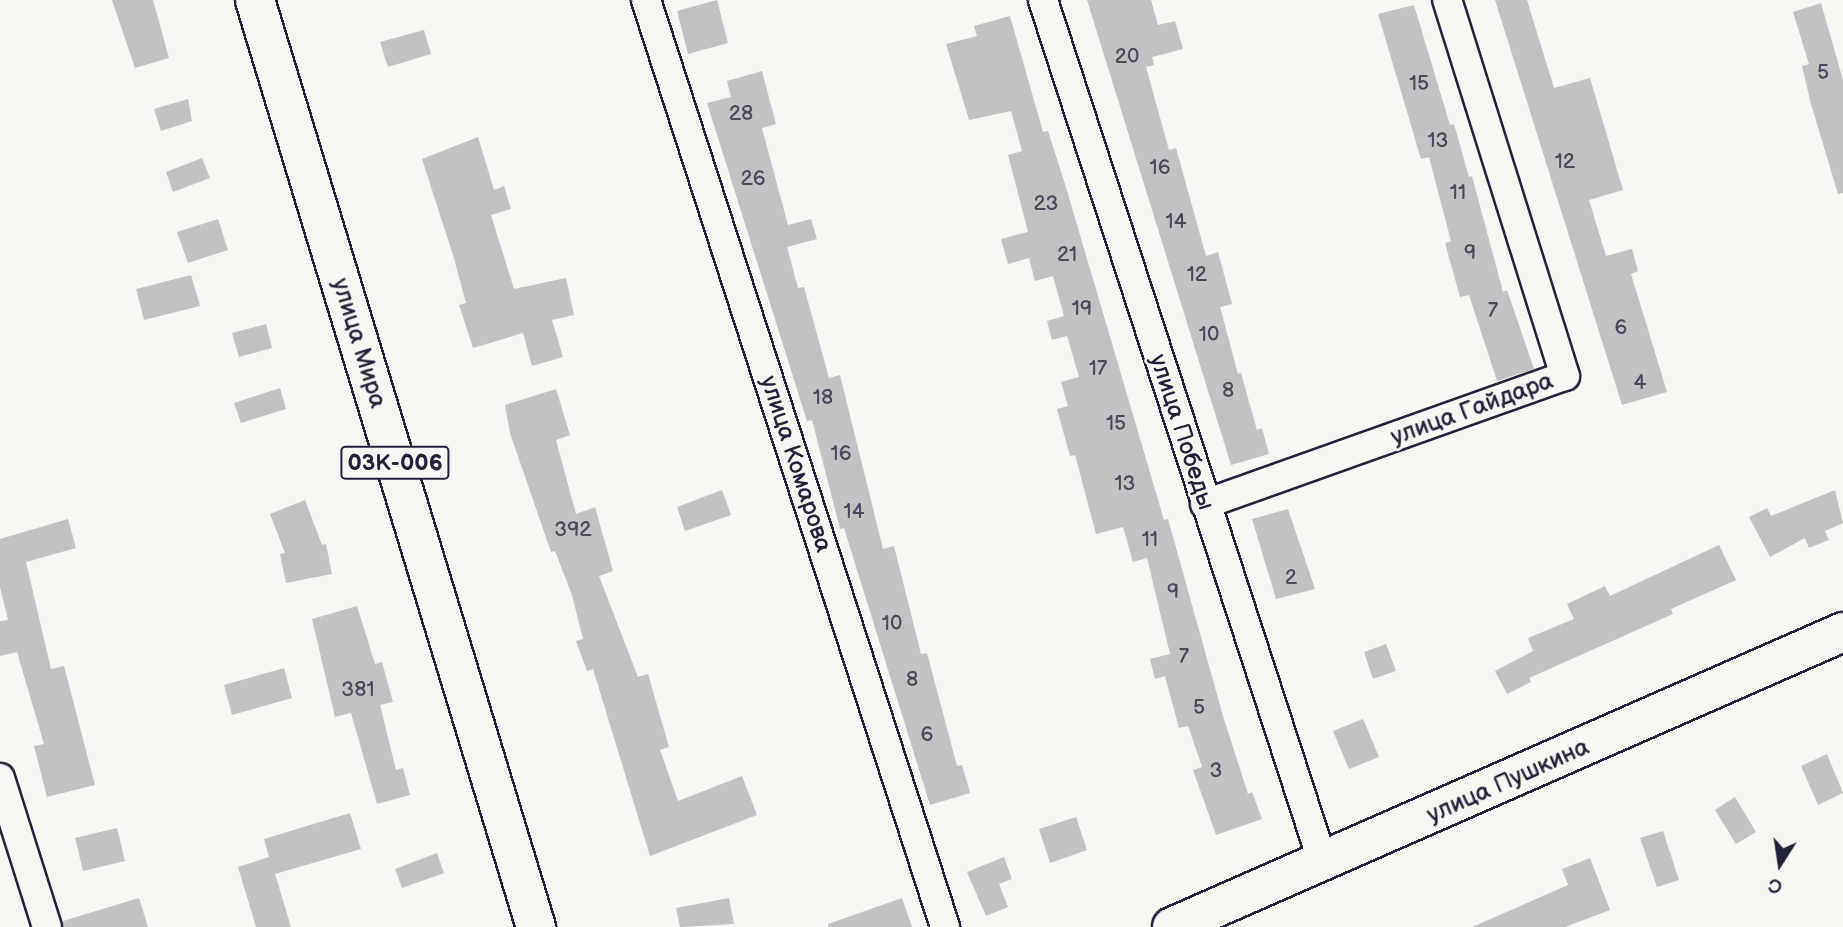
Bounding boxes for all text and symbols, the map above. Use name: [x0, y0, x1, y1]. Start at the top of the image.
house number: 20: [1115, 44, 1139, 70]
house number: 5: [1817, 60, 1829, 86]
house number: 15: [1409, 71, 1429, 97]
house number: 28: [729, 101, 753, 127]
house number: 13: [1427, 128, 1449, 154]
house number: 12: [1555, 149, 1575, 175]
house number: 16: [1150, 155, 1170, 181]
house number: 26: [740, 166, 766, 192]
house number: 11: [1450, 180, 1466, 206]
house number: 23: [1034, 191, 1058, 217]
house number: 14: [1166, 209, 1186, 235]
house number: 9: [1464, 240, 1476, 266]
house number: 21: [1057, 242, 1077, 268]
house number: 12: [1187, 262, 1207, 288]
street label: улица Мира: [326, 275, 392, 411]
house number: 19: [1072, 296, 1092, 322]
house number: 7: [1488, 298, 1498, 324]
house number: 6: [1615, 315, 1627, 341]
house number: 10: [1199, 322, 1219, 348]
street label: улица Победы: [1143, 351, 1221, 513]
house number: 17: [1089, 356, 1107, 382]
street label: улица Гайдара: [1387, 366, 1557, 452]
house number: 4: [1634, 370, 1646, 396]
street label: улица Комарова: [754, 372, 838, 556]
house number: 8: [1222, 378, 1234, 404]
house number: 18: [813, 385, 833, 411]
house number: 15: [1106, 411, 1126, 437]
house number: 16: [831, 441, 851, 467]
road number: 03К-006: [339, 444, 451, 482]
house number: 13: [1114, 471, 1136, 497]
house number: 14: [844, 499, 864, 525]
house number: 392: [554, 517, 592, 543]
house number: 11: [1142, 527, 1158, 553]
house number: 2: [1285, 565, 1297, 591]
house number: 9: [1167, 579, 1179, 605]
house number: 10: [882, 611, 902, 637]
house number: 7: [1179, 644, 1189, 670]
house number: 8: [906, 667, 918, 693]
house number: 381: [341, 677, 375, 703]
house number: 5: [1193, 695, 1205, 721]
house number: 6: [921, 722, 933, 748]
street label: улица Пушкина: [1423, 732, 1593, 830]
house number: 3: [1210, 758, 1222, 784]
north arrow: [1745, 829, 1815, 899]
text: С: [1767, 872, 1784, 898]

